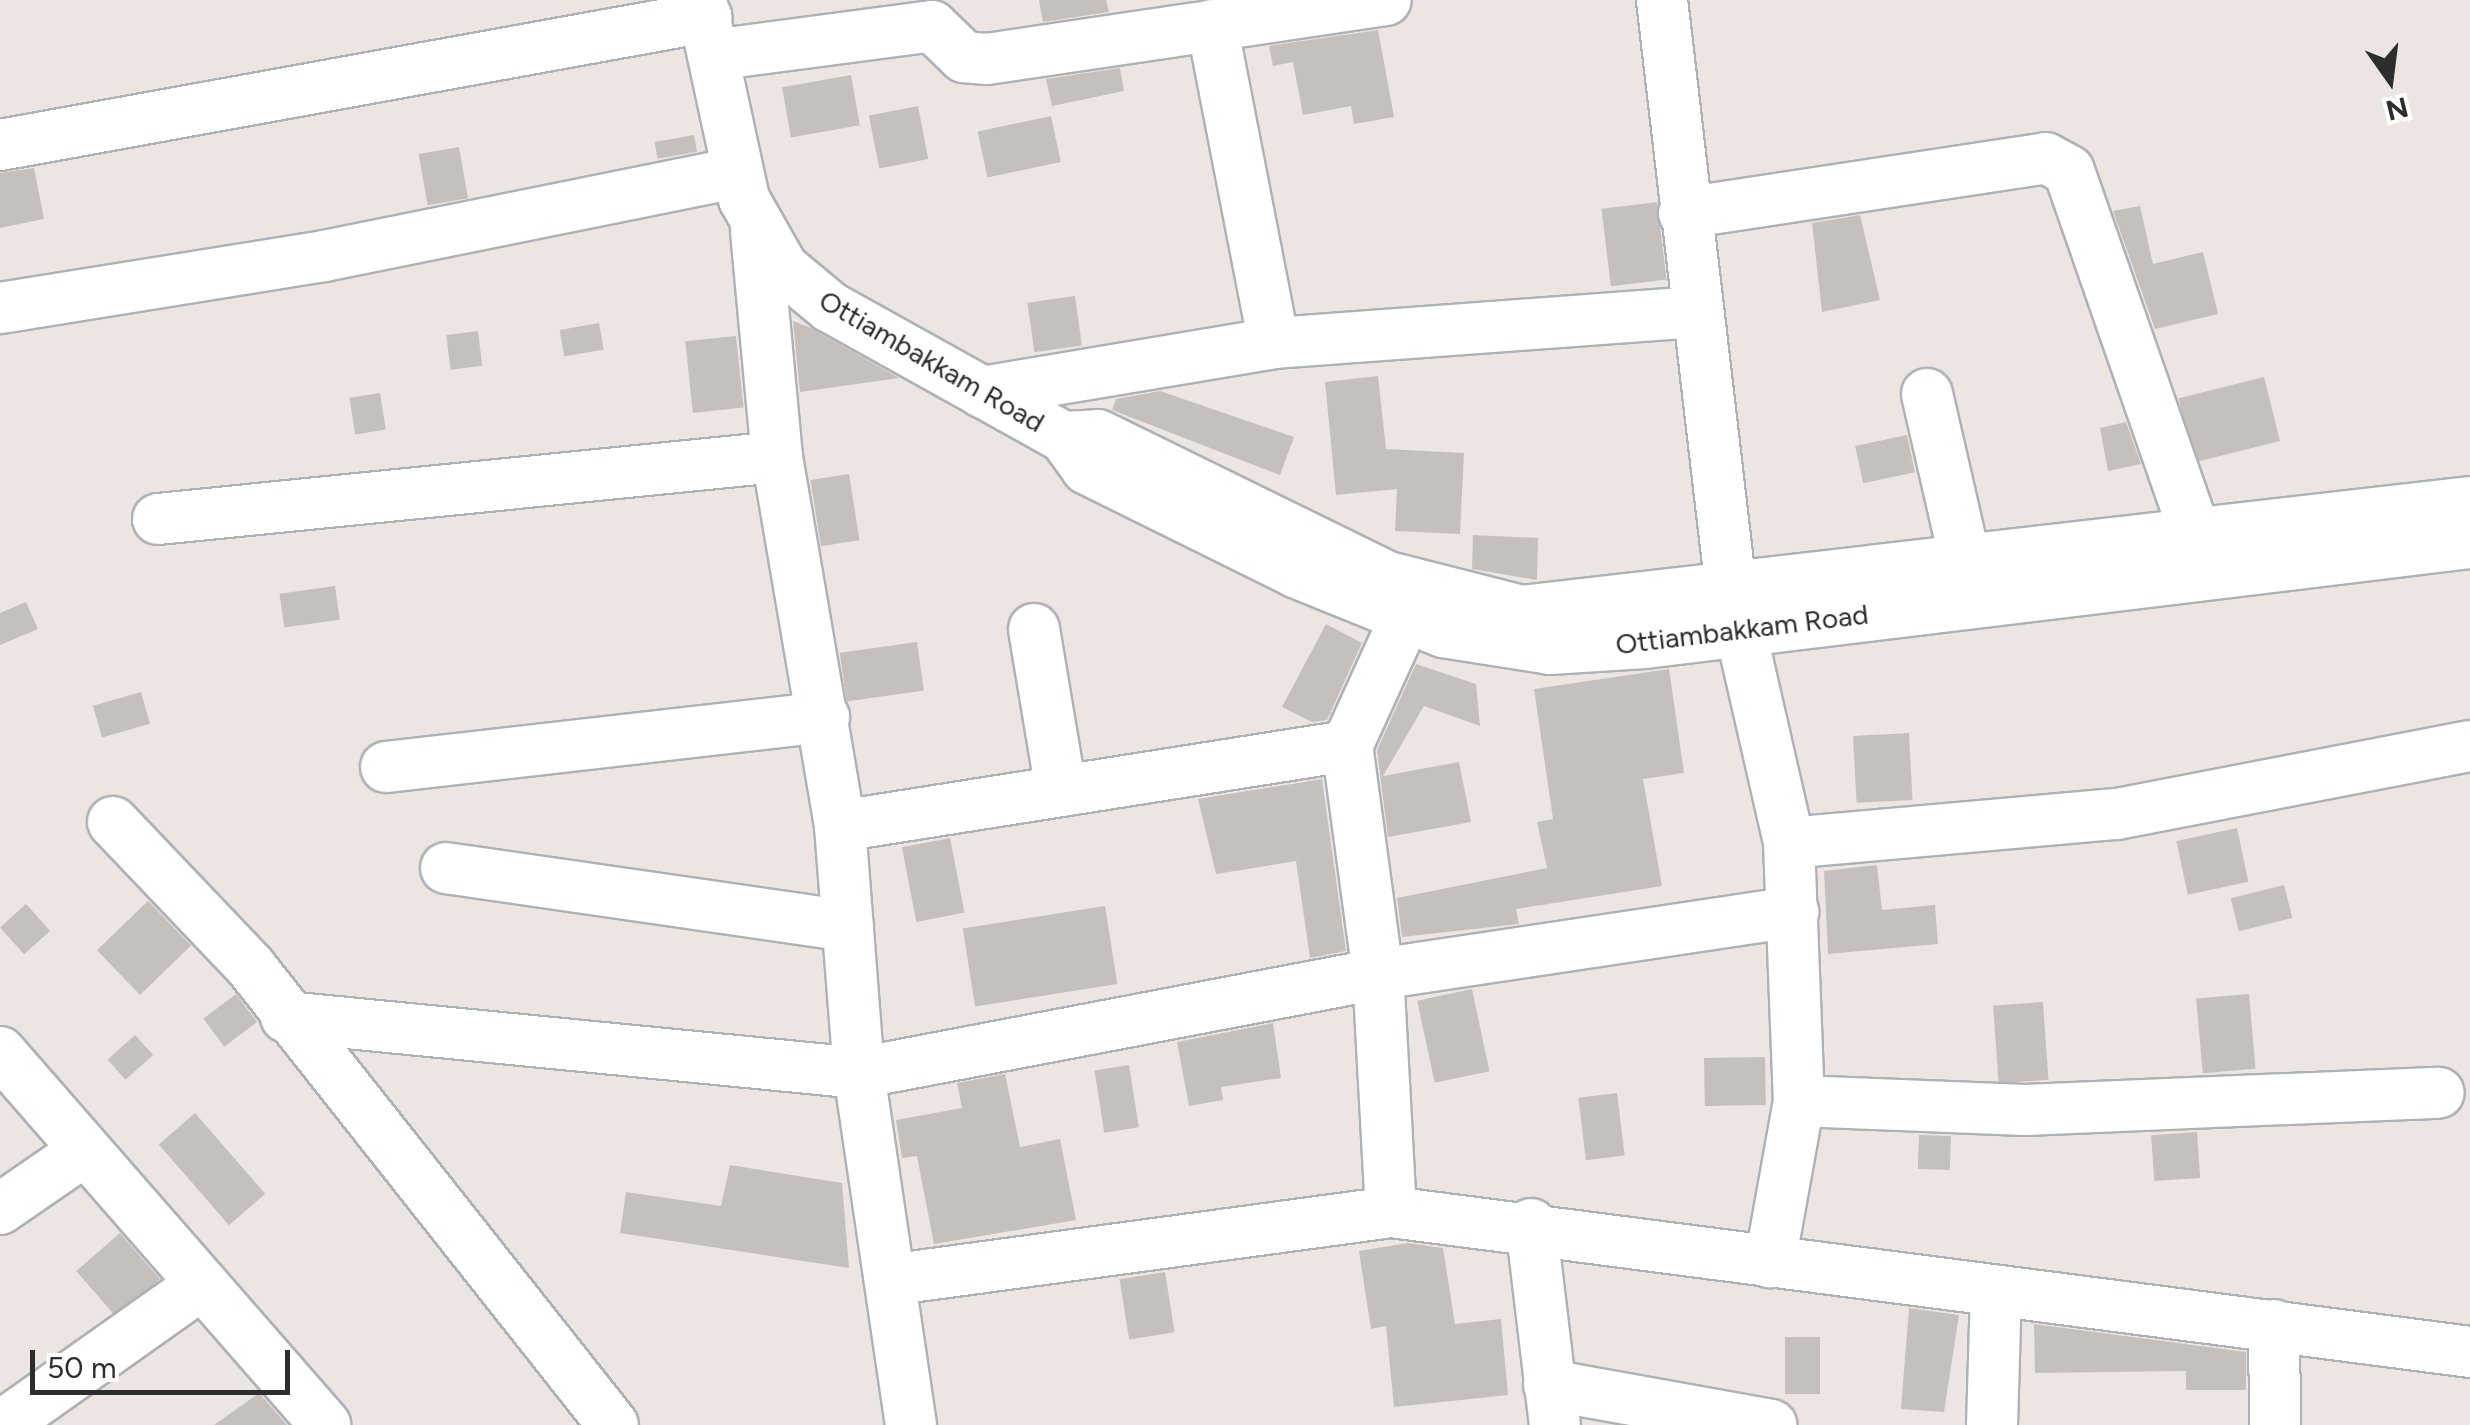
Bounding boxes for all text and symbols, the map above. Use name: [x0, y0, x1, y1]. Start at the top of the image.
north arrow: [2340, 30, 2440, 130]
text: N: [2383, 90, 2412, 128]
street label: Ottiambakkam Road: [813, 283, 1051, 439]
street label: Ottiambakkam Road: [1614, 597, 1870, 661]
scale bar: [35, 1330, 295, 1392]
text: 50 m: [47, 1349, 116, 1386]

